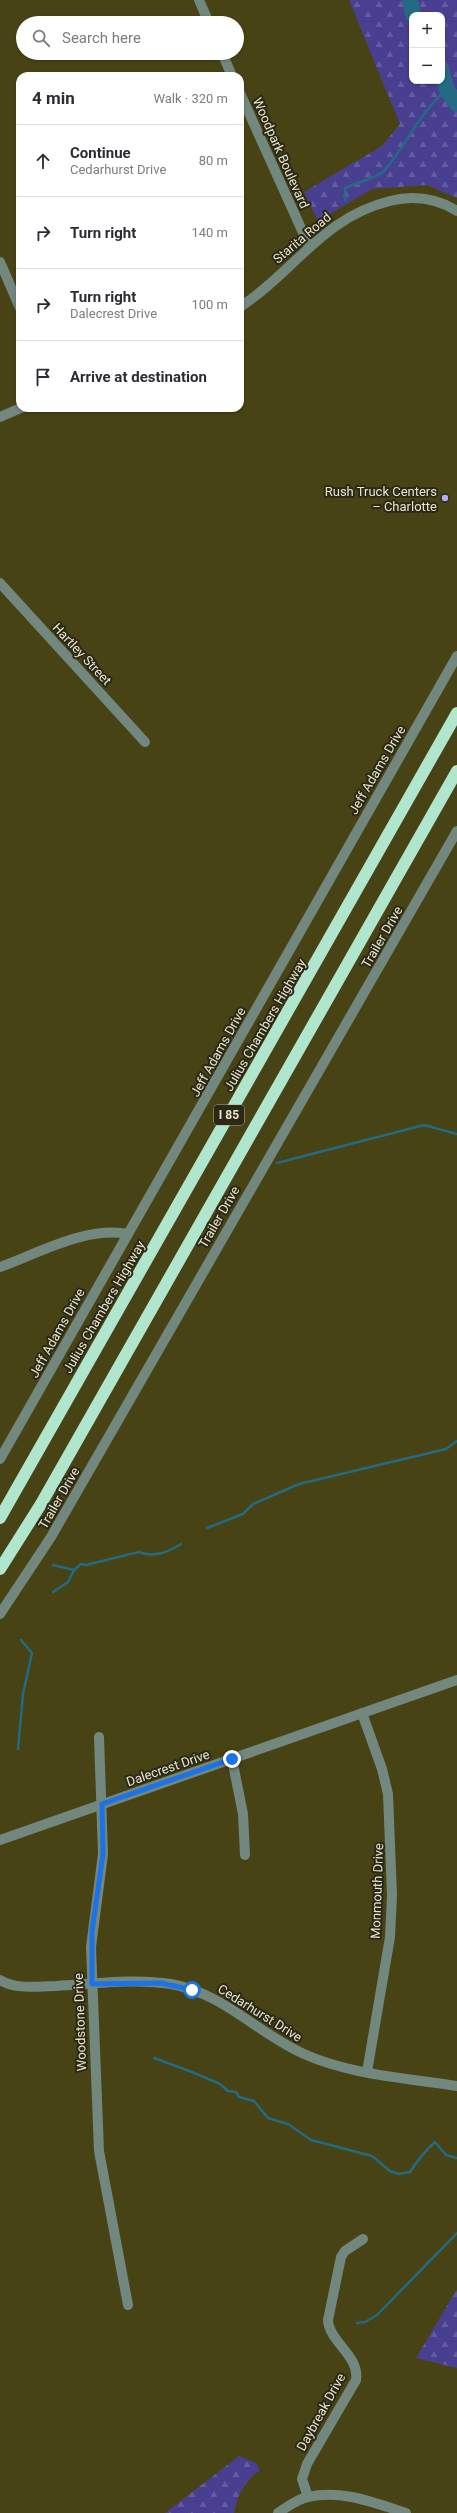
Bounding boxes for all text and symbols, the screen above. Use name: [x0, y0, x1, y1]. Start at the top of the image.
map controls: [409, 12, 445, 84]
button: +: [409, 12, 445, 48]
search box: [16, 16, 244, 60]
icon: search: [30, 27, 52, 49]
text: Search here: [62, 29, 141, 47]
button: −: [409, 48, 445, 84]
text: 4 min: [32, 88, 75, 108]
text: Walk · 320 m: [153, 91, 228, 106]
street label: Woodpark Boulevard: [250, 95, 312, 211]
text: Continue: [70, 144, 131, 162]
icon: ahead: [32, 150, 54, 172]
text: 80 m: [199, 153, 228, 168]
text: Cedarhurst Drive: [70, 162, 166, 177]
street label: Starita Road: [270, 209, 334, 267]
icon: right: [32, 222, 54, 244]
text: Turn right: [70, 224, 136, 242]
text: 140 m: [191, 225, 228, 240]
text: Turn right: [70, 288, 136, 306]
icon: right: [32, 294, 54, 316]
text: 100 m: [191, 297, 228, 312]
text: Dalecrest Drive: [70, 306, 157, 321]
icon: arrive: [32, 366, 54, 388]
text: Arrive at destination: [70, 368, 207, 386]
place label: Rush Truck Centers – Charlotte: [325, 484, 437, 514]
marker: Rush Truck Centers – Charlotte: [440, 493, 450, 503]
street label: Hartley Street: [50, 620, 114, 688]
street label: Jeff Adams Drive: [346, 723, 408, 817]
street label: Trailer Drive: [358, 903, 406, 970]
street label: Julius Chambers Highway: [221, 956, 309, 1094]
street label: Jeff Adams Drive: [187, 1005, 249, 1099]
road number: I 85: [214, 1105, 244, 1125]
street label: Trailer Drive: [195, 1183, 243, 1250]
street label: Julius Chambers Highway: [60, 1238, 148, 1376]
street label: Jeff Adams Drive: [26, 1286, 88, 1380]
street label: Trailer Drive: [35, 1464, 83, 1531]
street label: Dalecrest Drive: [124, 1747, 212, 1789]
route end: [223, 1750, 241, 1768]
street label: Monmouth Drive: [368, 1843, 386, 1939]
street label: Woodstone Drive: [71, 1973, 89, 2071]
route start: [183, 1981, 201, 1999]
street label: Cedarhurst Drive: [215, 1981, 305, 2045]
street label: Daybreak Drive: [294, 2371, 349, 2453]

